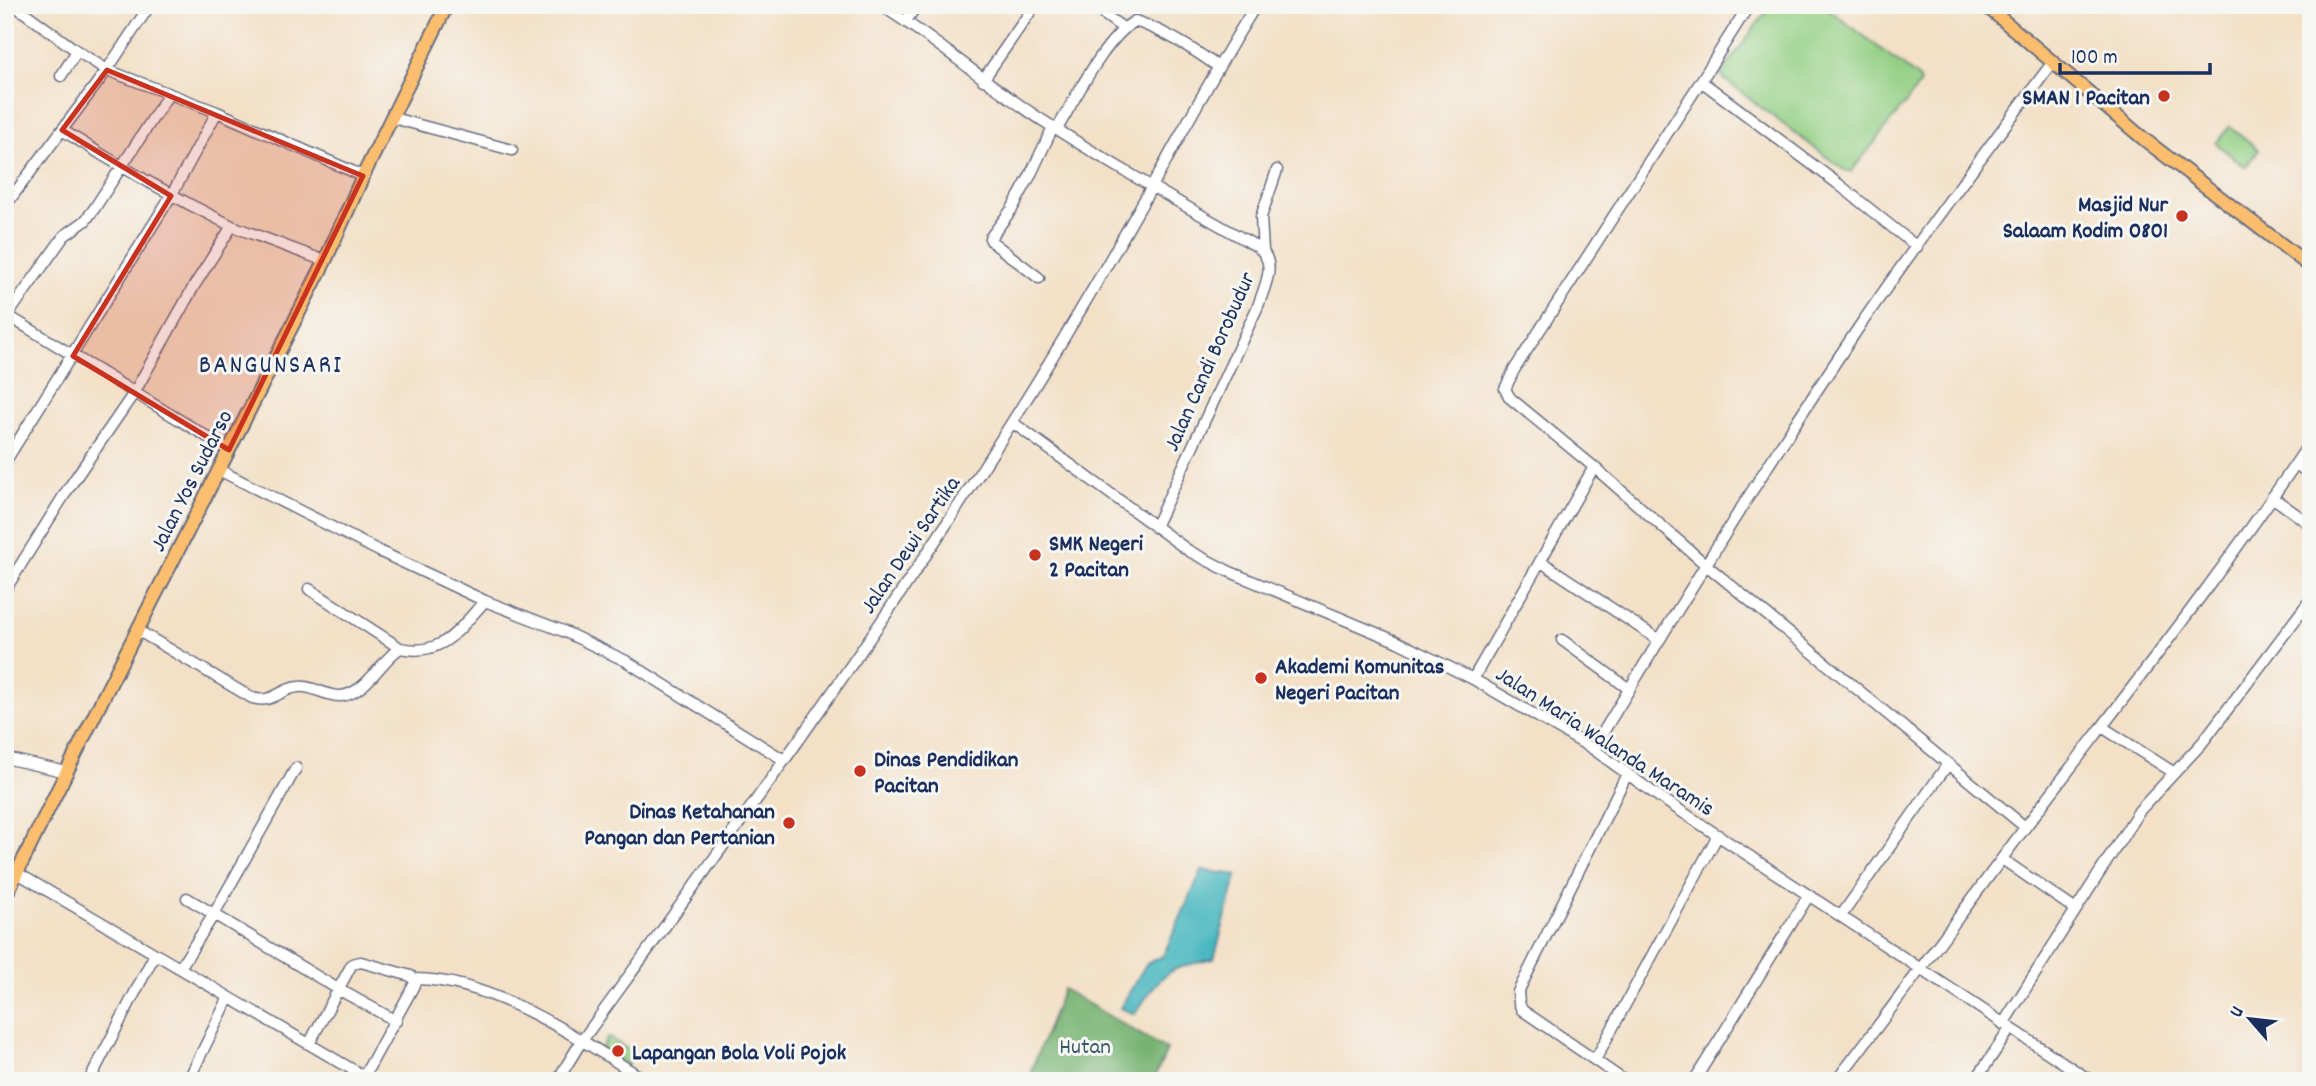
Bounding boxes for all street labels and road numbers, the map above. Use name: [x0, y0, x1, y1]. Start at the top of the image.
street label: Jalan Candi Borobudur: [1157, 267, 1266, 457]
street label: Jalan Yos Sudarso: [143, 405, 243, 558]
street label: Jalan Dewi Sartika: [853, 469, 971, 621]
street label: Jalan Maria Walanda Maramis: [1488, 660, 1720, 826]

